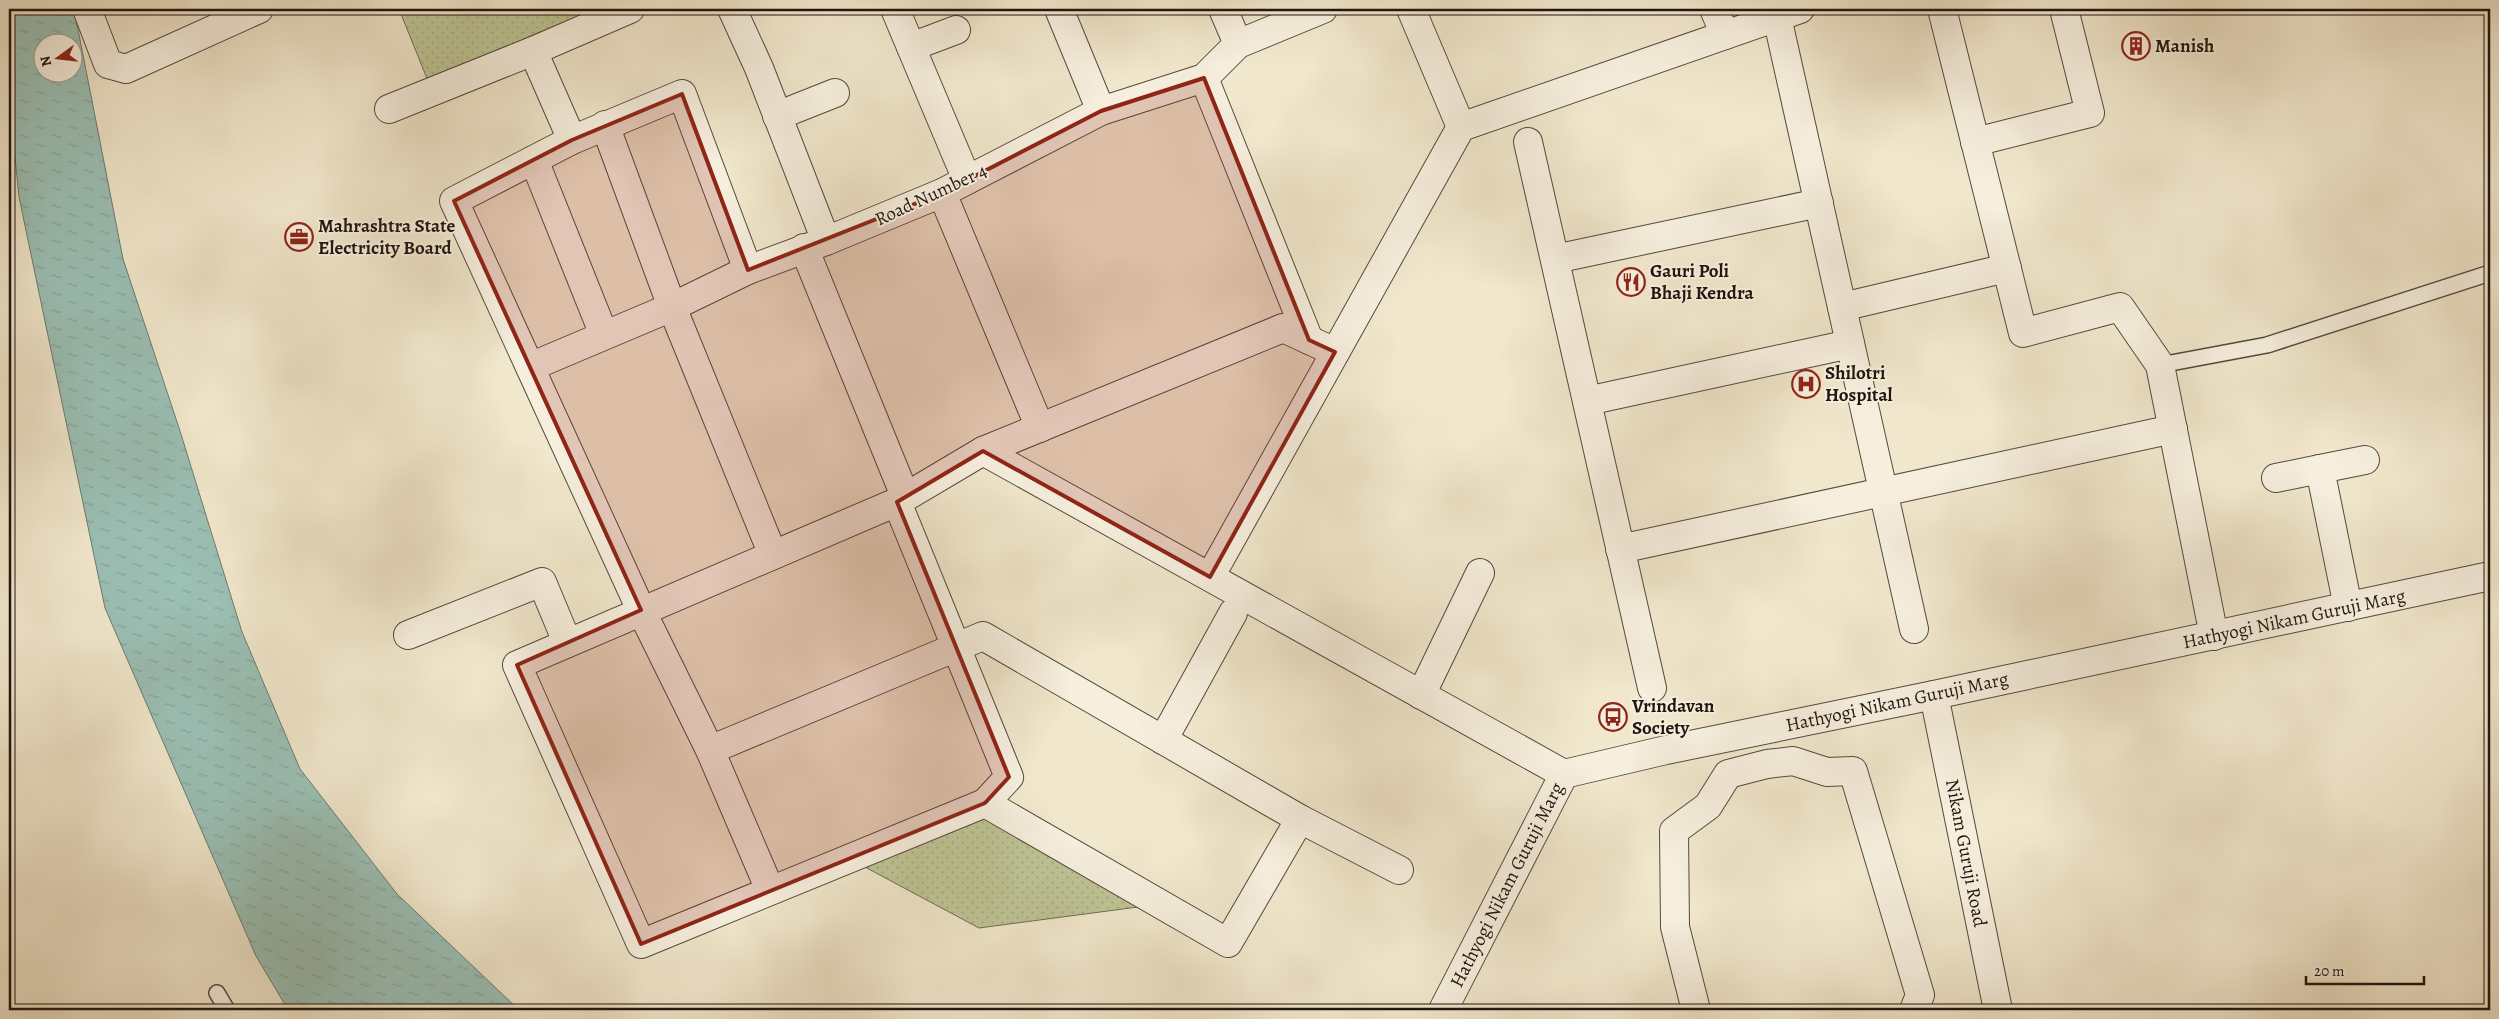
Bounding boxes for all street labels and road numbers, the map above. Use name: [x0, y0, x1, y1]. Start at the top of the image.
street label: Road Number 4: [871, 158, 992, 232]
street label: Hathyogi Nikam Guruji Marg: [2180, 583, 2408, 655]
street label: Hathyogi Nikam Guruji Marg: [1783, 666, 2011, 738]
street label: Nikam Guruji Road: [1939, 777, 1993, 930]
street label: Hathyogi Nikam Guruji Marg: [1444, 778, 1570, 992]

